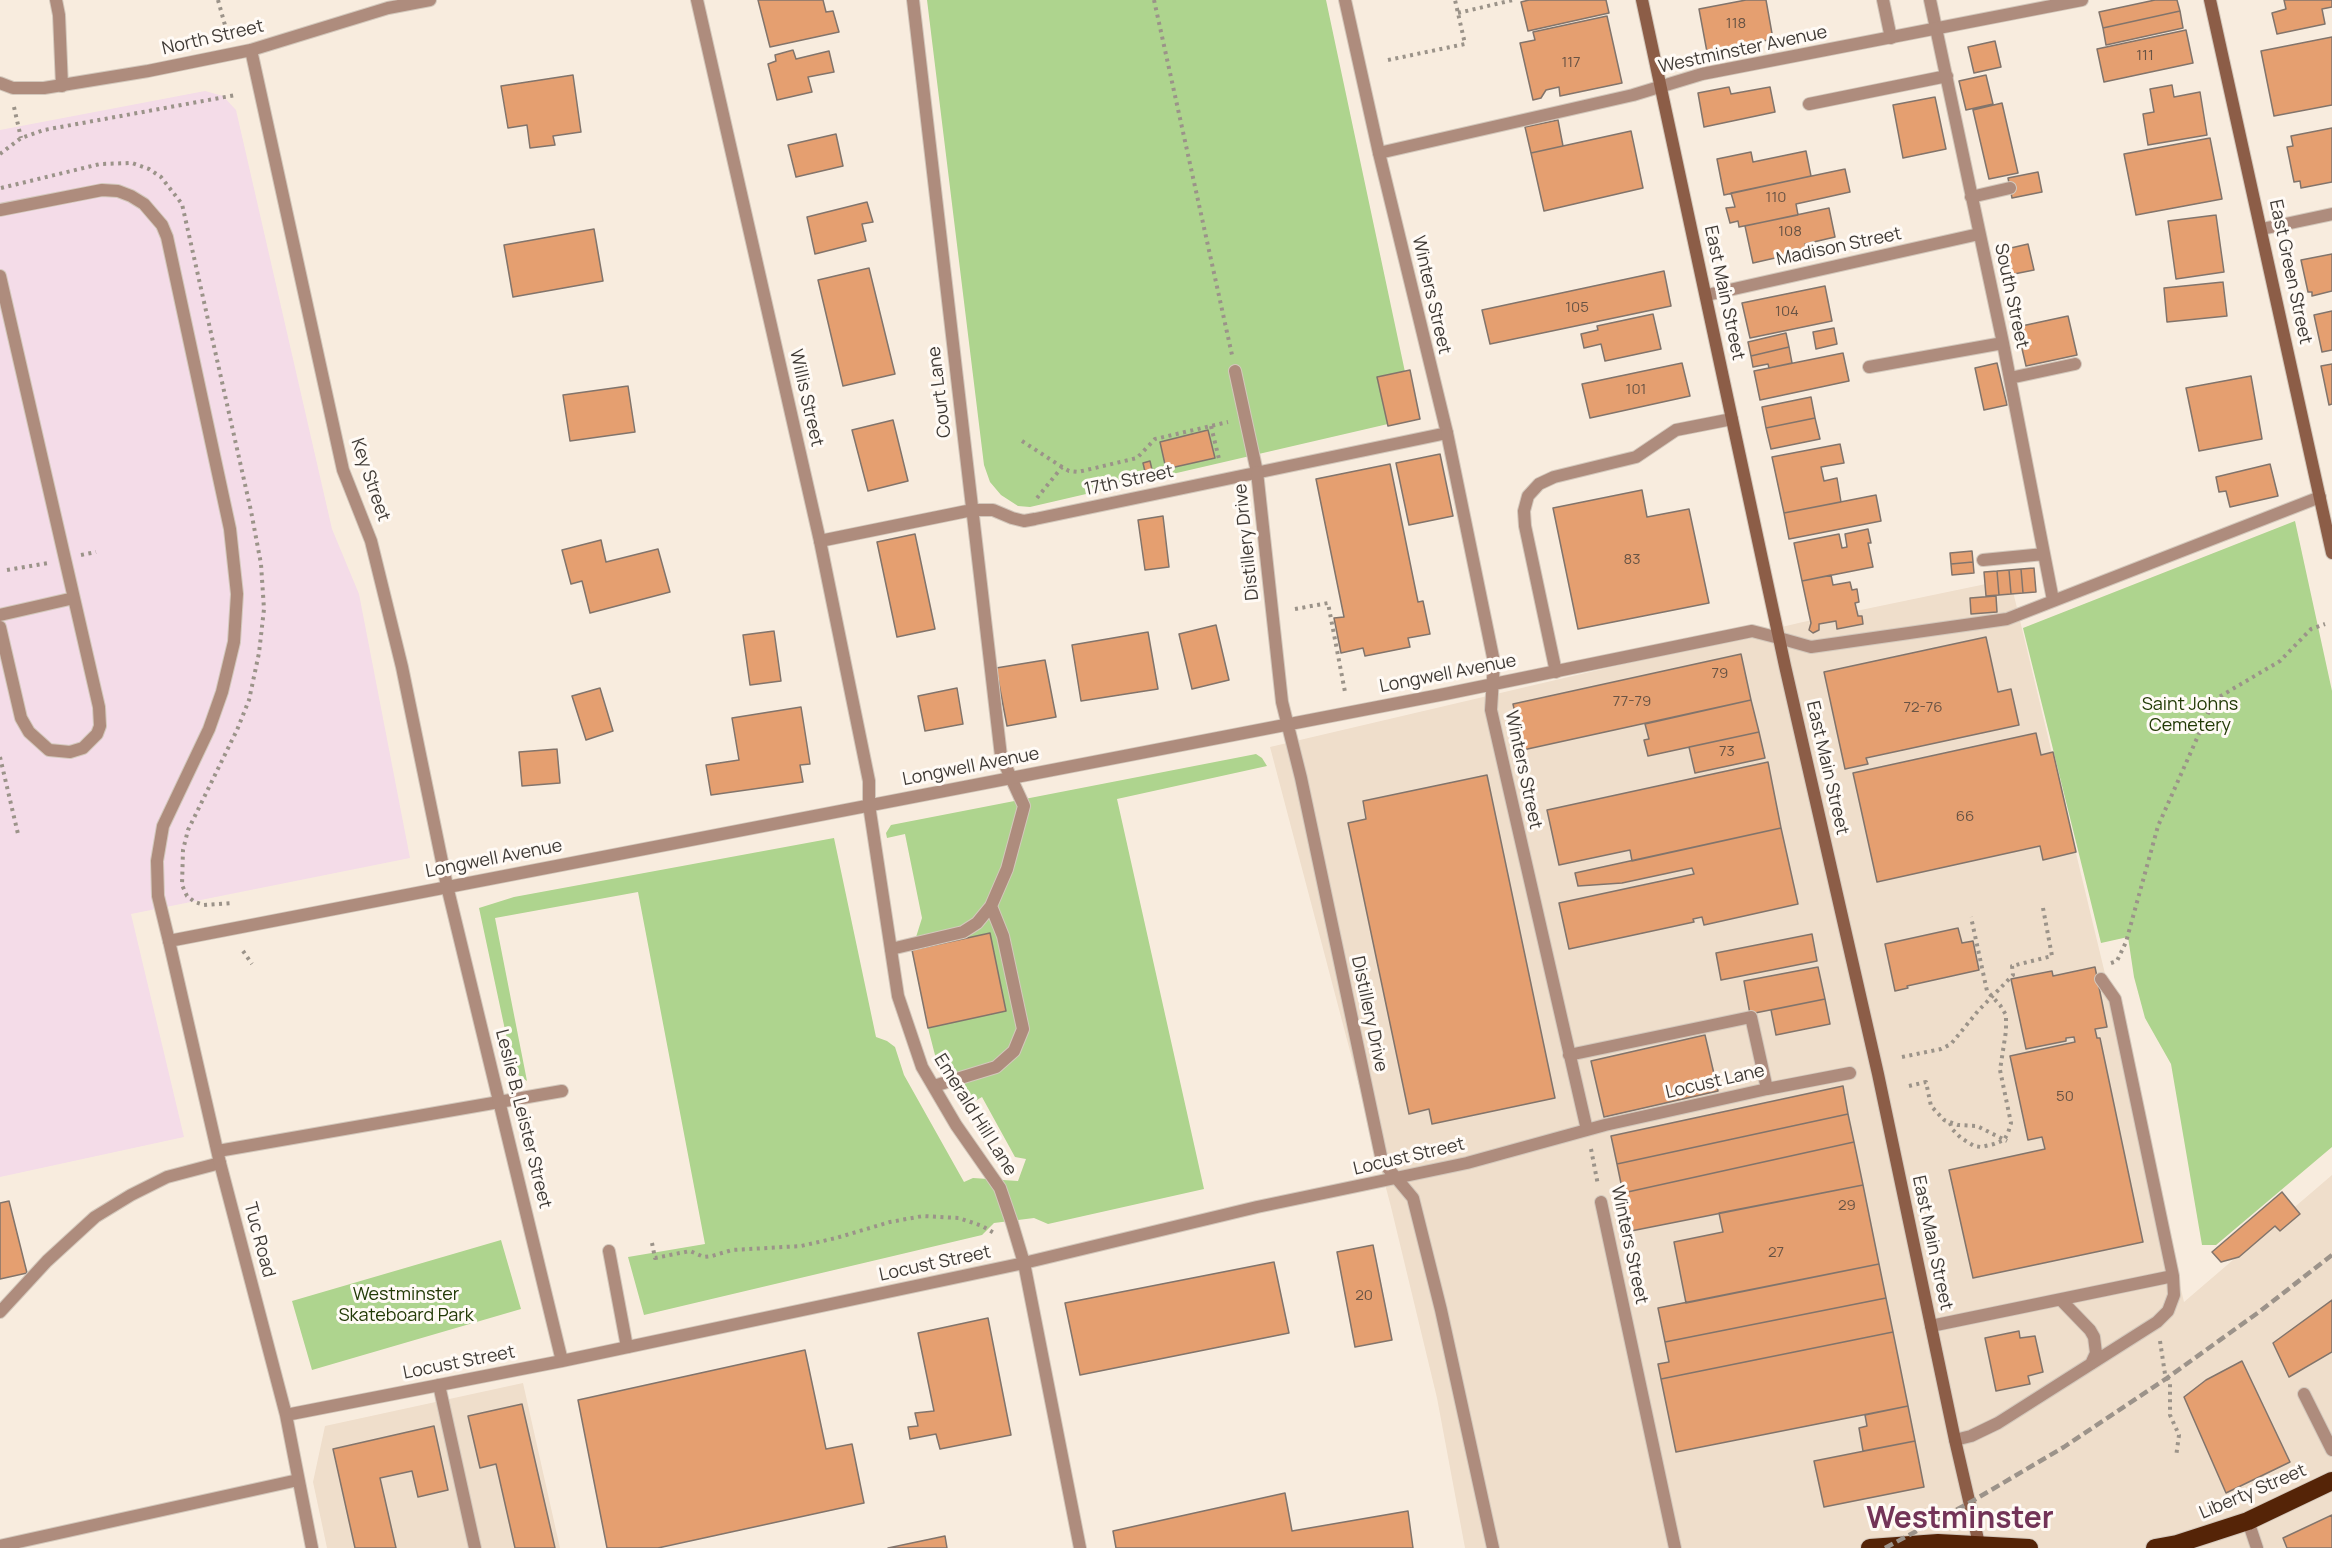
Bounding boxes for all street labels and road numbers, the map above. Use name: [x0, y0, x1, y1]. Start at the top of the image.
street label: North Street: [160, 16, 266, 60]
street label: Westminster Avenue: [1657, 22, 1829, 78]
street label: East Green Street: [2264, 198, 2316, 346]
street label: Madison Street: [1775, 223, 1903, 271]
street label: East Main Street: [1699, 224, 1749, 362]
street label: Winters Street: [1407, 234, 1455, 356]
street label: South Street: [1989, 242, 2033, 350]
street label: Court Lane: [924, 345, 956, 439]
street label: Willis Street: [784, 347, 828, 449]
street label: Key Street: [346, 436, 394, 524]
street label: 17th Street: [1083, 461, 1175, 501]
street label: Distillery Drive: [1230, 482, 1264, 602]
street label: Longwell Avenue: [1378, 650, 1518, 698]
street label: East Main Street: [1801, 699, 1853, 837]
street label: Winters Street: [1500, 709, 1546, 831]
street label: Longwell Avenue: [901, 743, 1041, 791]
street label: Longwell Avenue: [424, 835, 564, 883]
street label: Distillery Drive: [1346, 954, 1392, 1074]
street label: Leslie B. Leister Street: [490, 1027, 556, 1211]
street label: Emerald Hill Lane: [929, 1050, 1021, 1180]
street label: Locust Lane: [1663, 1060, 1767, 1104]
street label: Locust Street: [1351, 1134, 1467, 1180]
street label: East Main Street: [1907, 1174, 1957, 1312]
street label: Winters Street: [1606, 1184, 1652, 1306]
street label: Tuc Road: [239, 1200, 279, 1280]
street label: Locust Street: [877, 1242, 993, 1286]
street label: Locust Street: [401, 1342, 517, 1384]
street label: Liberty Street: [2196, 1460, 2310, 1524]

